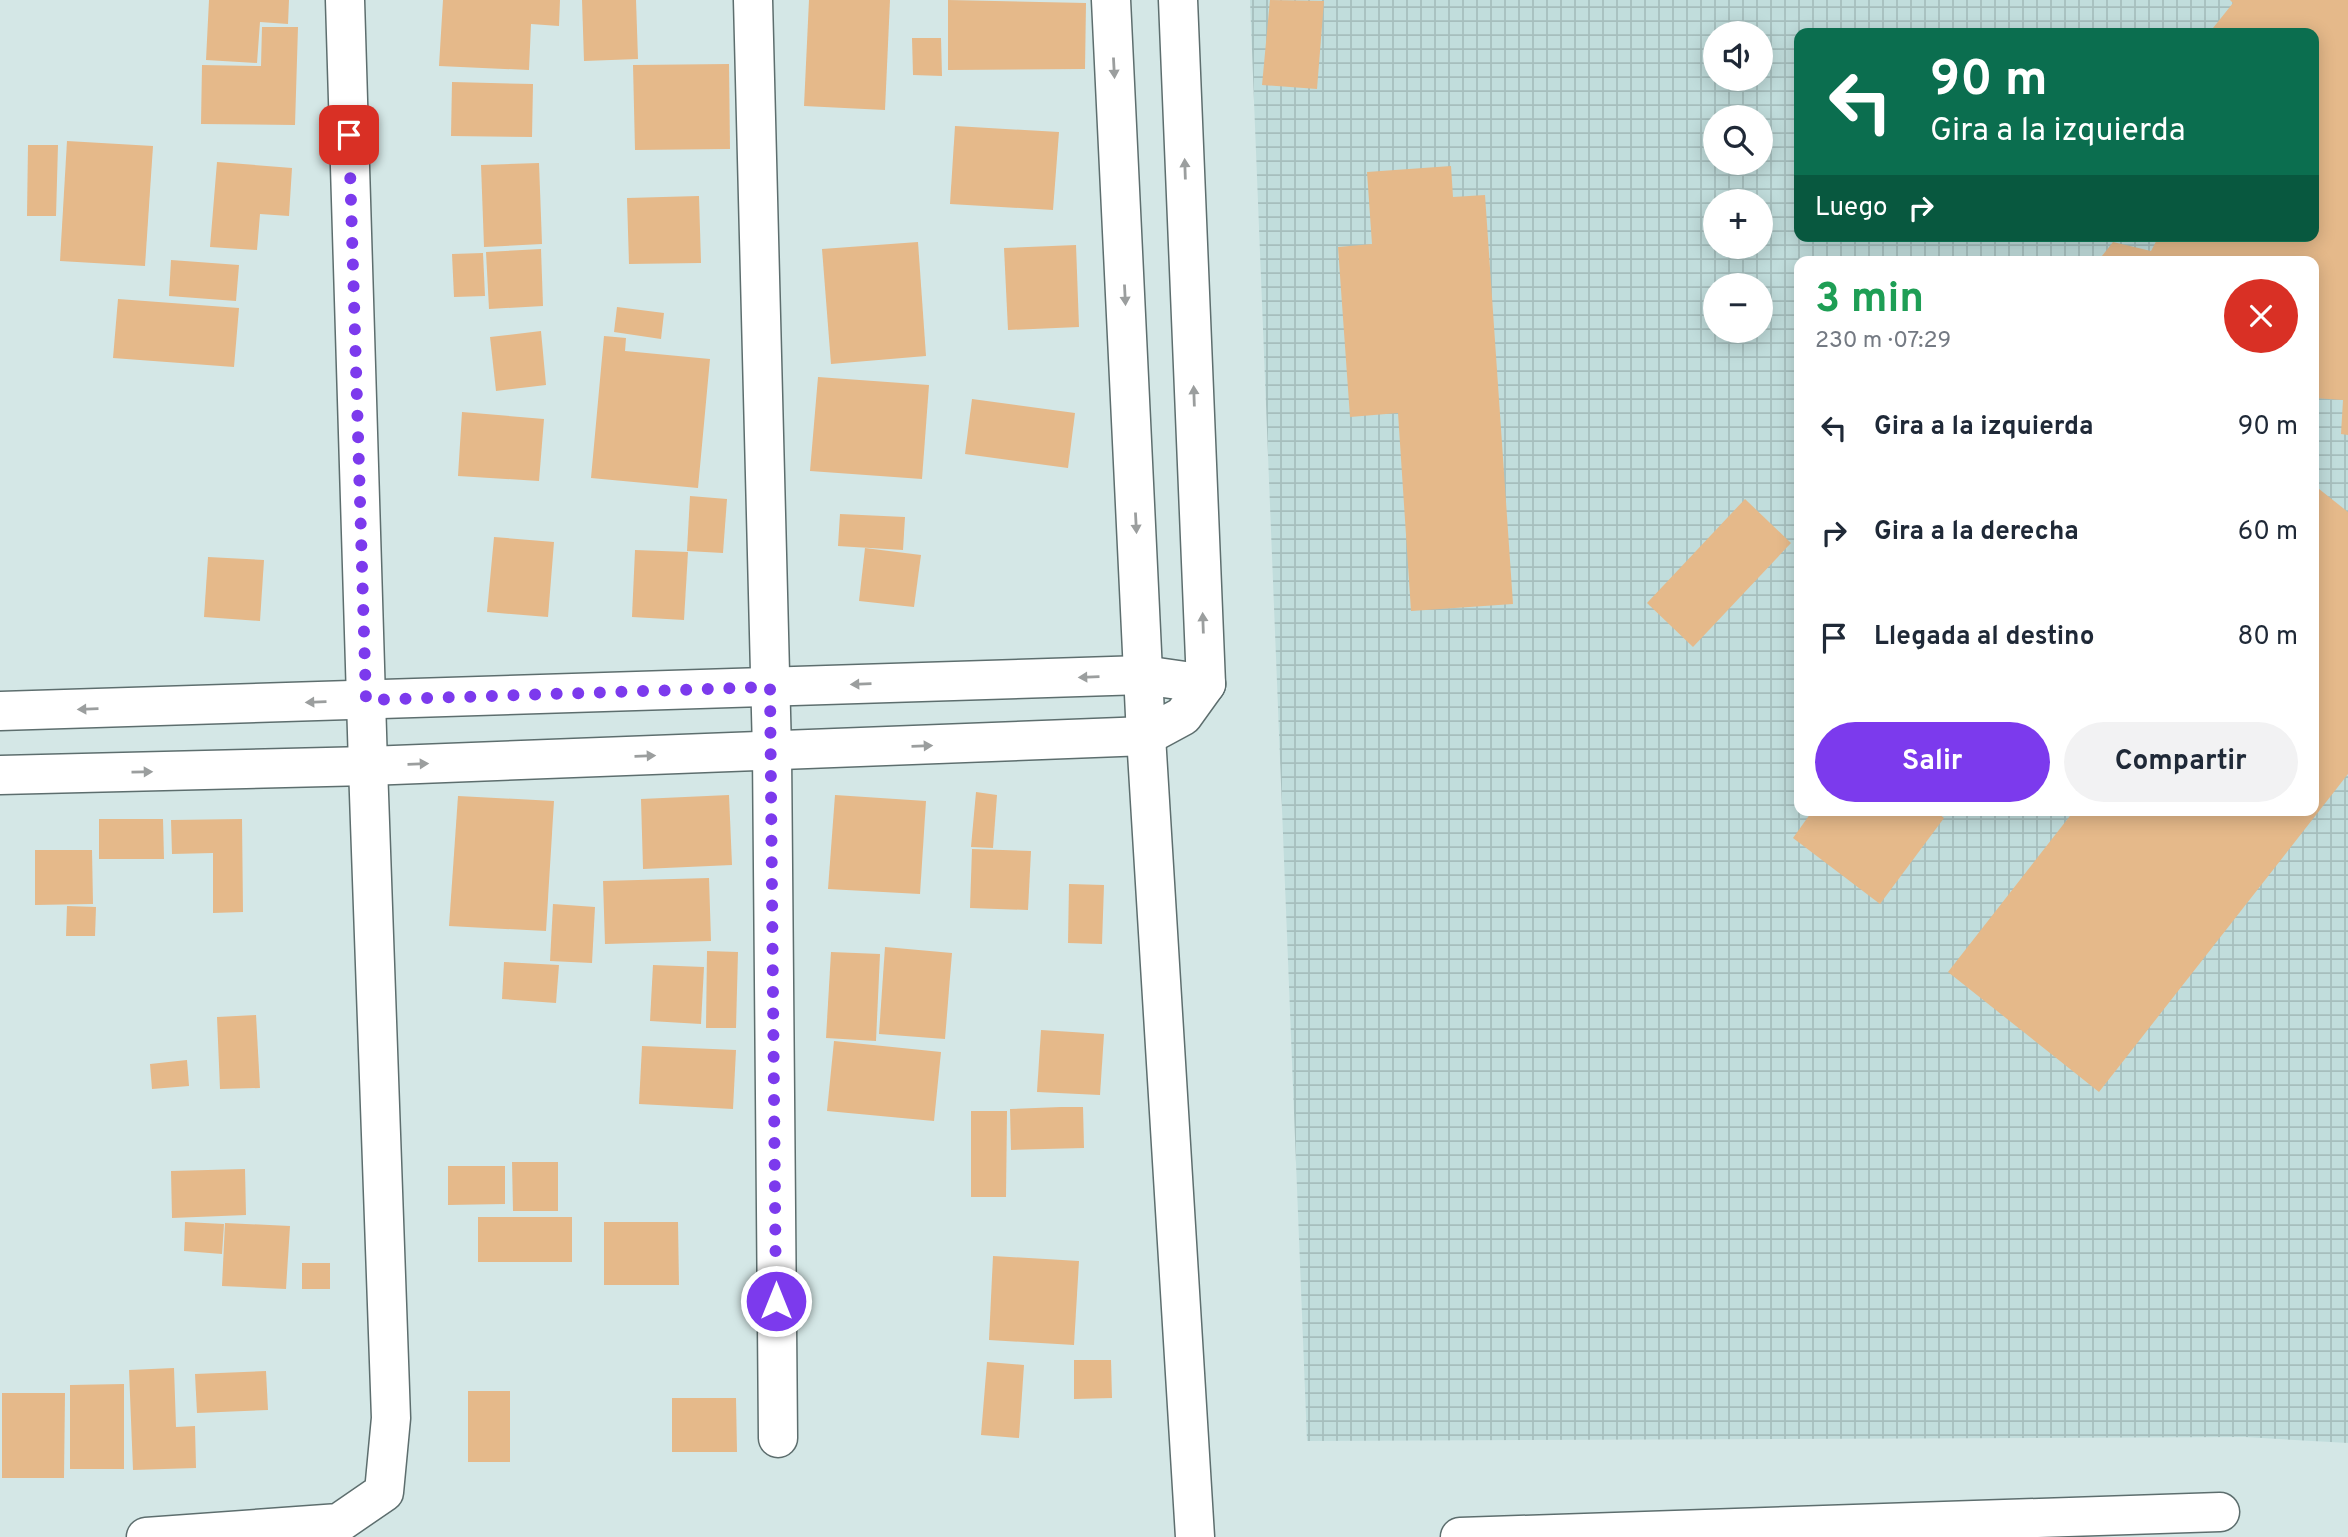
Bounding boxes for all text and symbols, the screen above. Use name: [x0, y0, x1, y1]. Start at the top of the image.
map controls: [1703, 21, 1773, 343]
button: sound: [1703, 21, 1773, 91]
text: 90 m: [1930, 51, 2048, 113]
icon: left: [1815, 56, 1906, 147]
one-way arrow: [1108, 57, 1119, 79]
pin: [319, 105, 379, 165]
button: search: [1703, 105, 1773, 175]
text: Gira a la izquierda: [1930, 112, 2186, 152]
icon: arrive: [330, 116, 368, 154]
one-way arrow: [1180, 157, 1191, 179]
button: +: [1703, 189, 1773, 259]
icon: right: [1902, 189, 1940, 227]
text: Luego: [1815, 192, 1888, 225]
button: −: [1703, 273, 1773, 343]
text: 3 min: [1815, 274, 1924, 327]
button: close: [2224, 279, 2298, 353]
one-way arrow: [1119, 285, 1130, 307]
text: 230 m · 07:29: [1815, 327, 1951, 356]
one-way arrow: [1189, 385, 1200, 407]
icon: left: [1815, 409, 1853, 447]
text: Gira a la izquierda: [1874, 411, 2093, 444]
text: 90 m: [2238, 411, 2298, 444]
one-way arrow: [1130, 512, 1141, 534]
icon: right: [1815, 514, 1853, 552]
text: Gira a la derecha: [1874, 516, 2079, 549]
text: 60 m: [2238, 516, 2298, 549]
one-way arrow: [1198, 612, 1209, 634]
icon: arrive: [1815, 619, 1853, 657]
text: Llegada al destino: [1874, 621, 2094, 654]
text: 80 m: [2238, 621, 2298, 654]
one-way arrow: [1078, 672, 1100, 683]
one-way arrow: [850, 679, 872, 690]
one-way arrow: [304, 696, 326, 707]
one-way arrow: [77, 703, 99, 714]
button: Salir: [1815, 722, 2050, 802]
button: Compartir: [2064, 722, 2298, 802]
one-way arrow: [911, 740, 933, 751]
one-way arrow: [635, 751, 657, 762]
one-way arrow: [407, 759, 429, 770]
one-way arrow: [131, 766, 153, 778]
position arrow: [739, 1264, 813, 1338]

